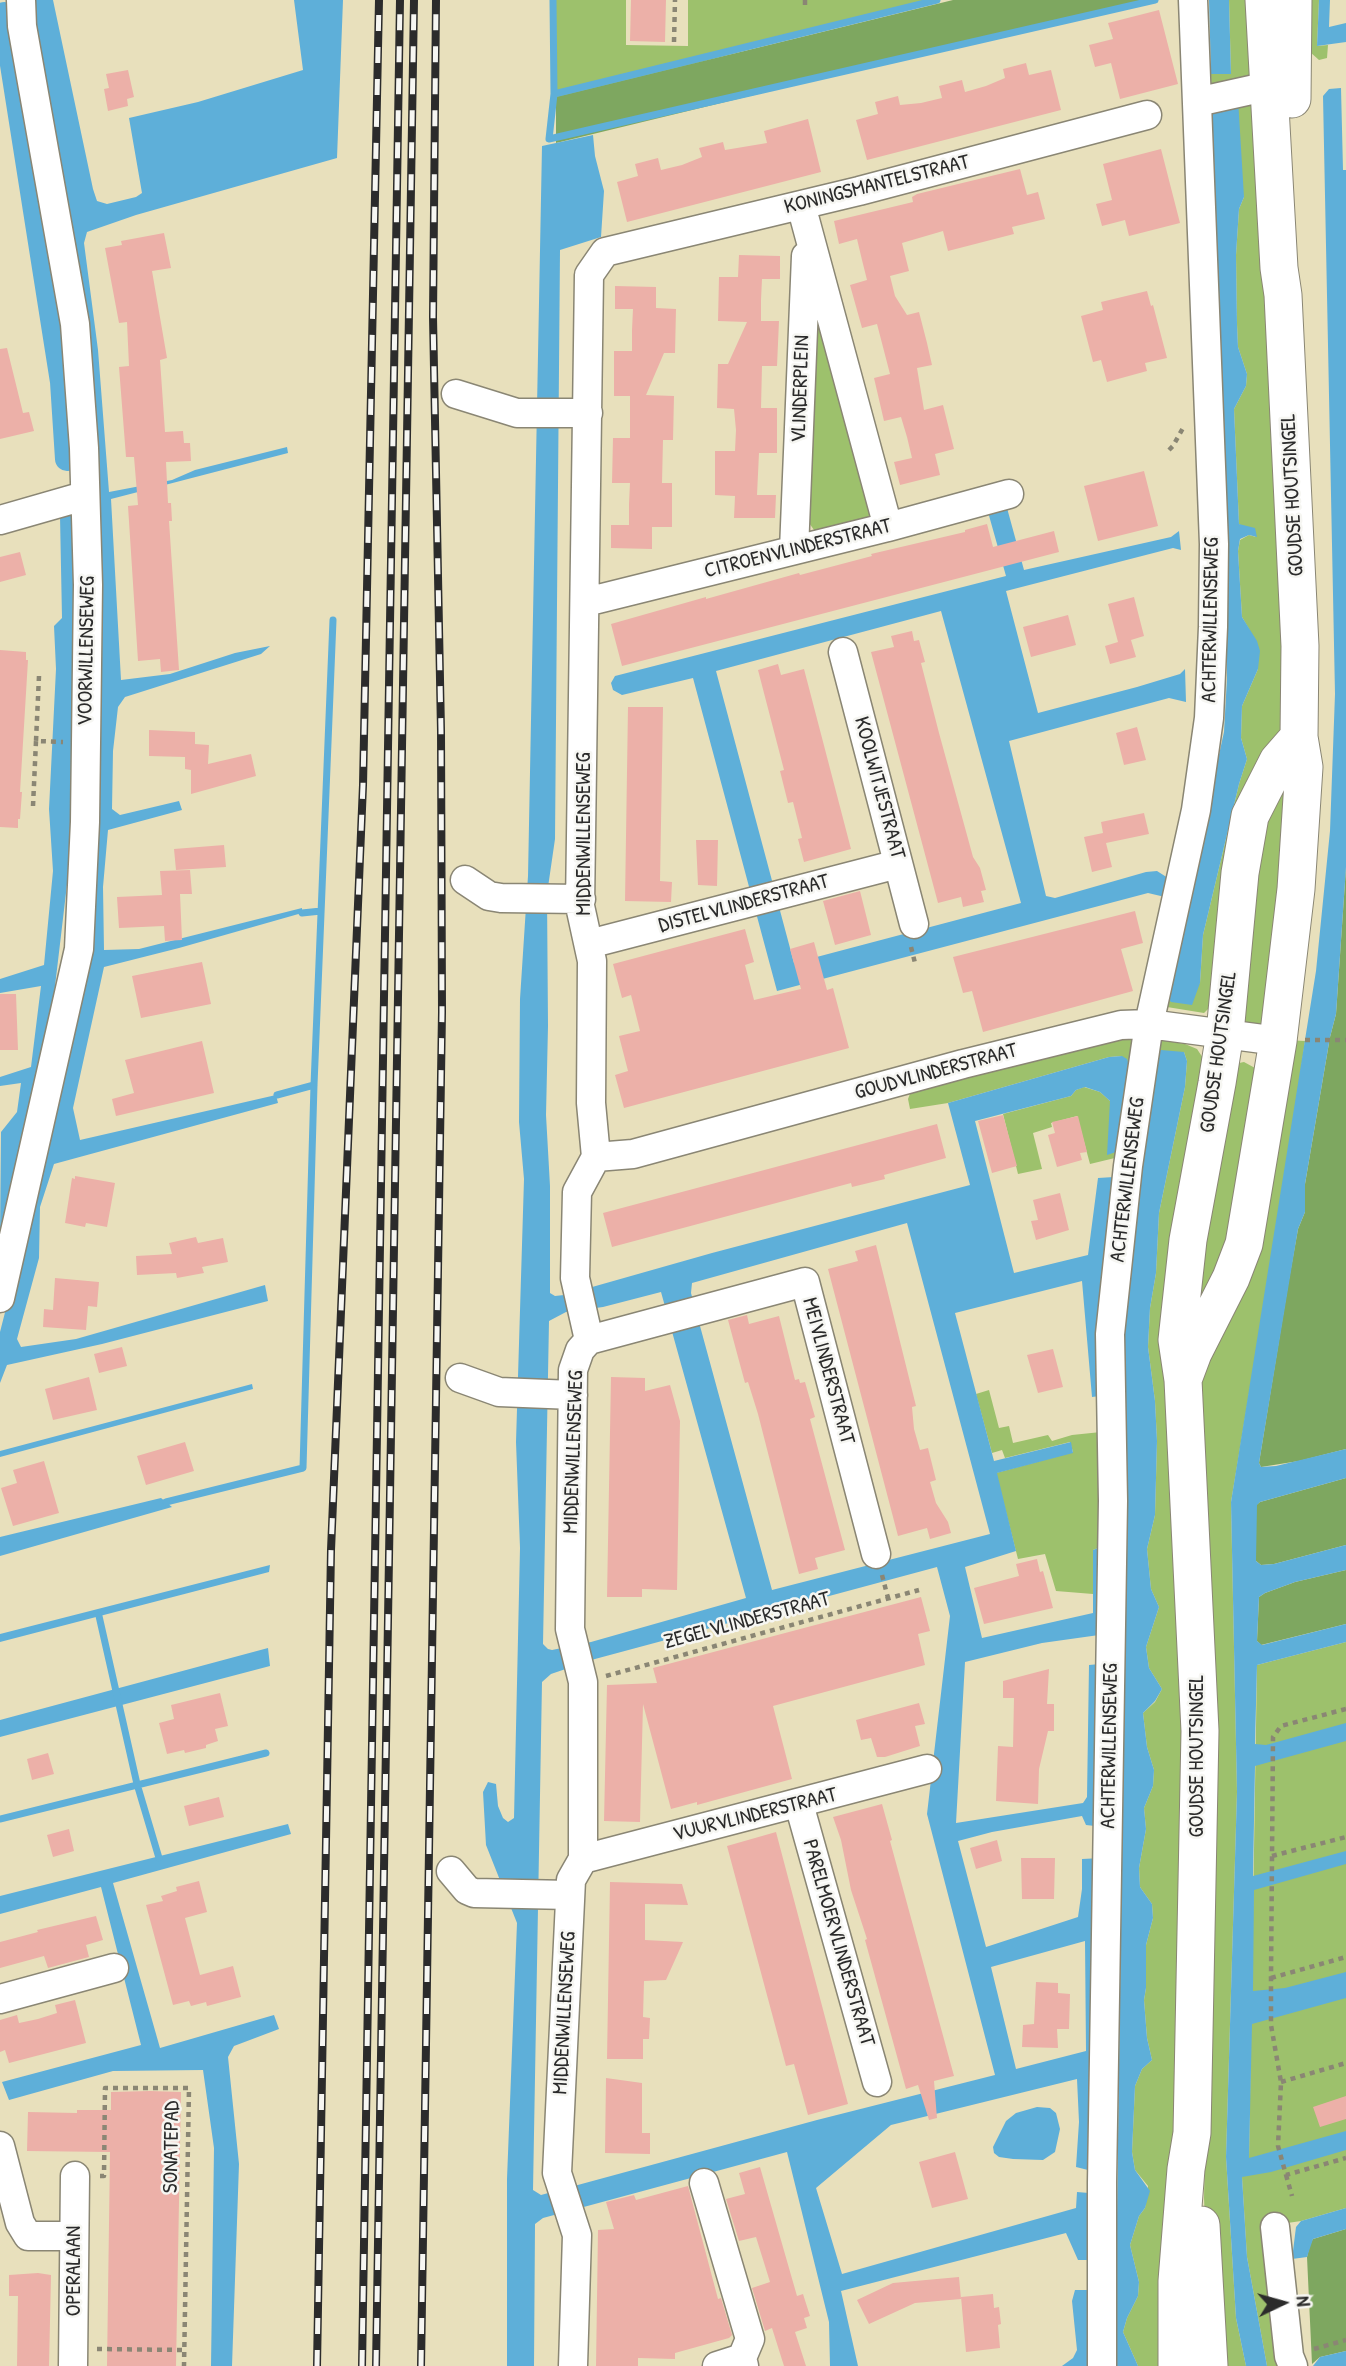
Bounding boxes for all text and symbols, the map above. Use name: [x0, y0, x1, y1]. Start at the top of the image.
street label: KONINGSMANTELSTRAAT: [782, 150, 972, 220]
street label: VLINDERPLEIN: [787, 335, 815, 443]
street label: GOUDSE HOUTSINGEL: [1276, 413, 1310, 577]
street label: CITROENVLINDERSTRAAT: [702, 514, 894, 584]
street label: ACHTERWILLENSEWEG: [1197, 537, 1225, 703]
street label: VOORWILLENSEWEG: [73, 576, 101, 726]
street label: KOOLWITJESTRAAT: [848, 714, 910, 862]
street label: MIDDENWILLENSEWEG: [571, 752, 597, 916]
street label: DISTELVLINDERSTRAAT: [656, 869, 832, 939]
street label: GOUDSE HOUTSINGEL: [1195, 970, 1243, 1134]
street label: GOUDVLINDERSTRAAT: [852, 1038, 1020, 1106]
street label: ACHTERWILLENSEWEG: [1105, 1096, 1151, 1264]
street label: MEIVLINDERSTRAAT: [796, 1295, 860, 1447]
street label: MIDDENWILLENSEWEG: [559, 1370, 589, 1534]
street label: ZEGELVLINDERSTRAAT: [661, 1587, 833, 1655]
street label: ACHTERWILLENSEWEG: [1096, 1663, 1124, 1829]
street label: GOUDSE HOUTSINGEL: [1184, 1675, 1210, 1837]
street label: VUURVLINDERSTRAAT: [670, 1782, 840, 1848]
street label: PARELMOERVLINDERSTRAAT: [796, 1837, 880, 2049]
street label: MIDDENWILLENSEWEG: [548, 1931, 582, 2095]
street label: SONATEPAD: [159, 2101, 185, 2193]
street label: OPERALAAN: [61, 2226, 87, 2316]
north arrow: [1248, 2268, 1318, 2338]
text: N: [1291, 2295, 1317, 2307]

